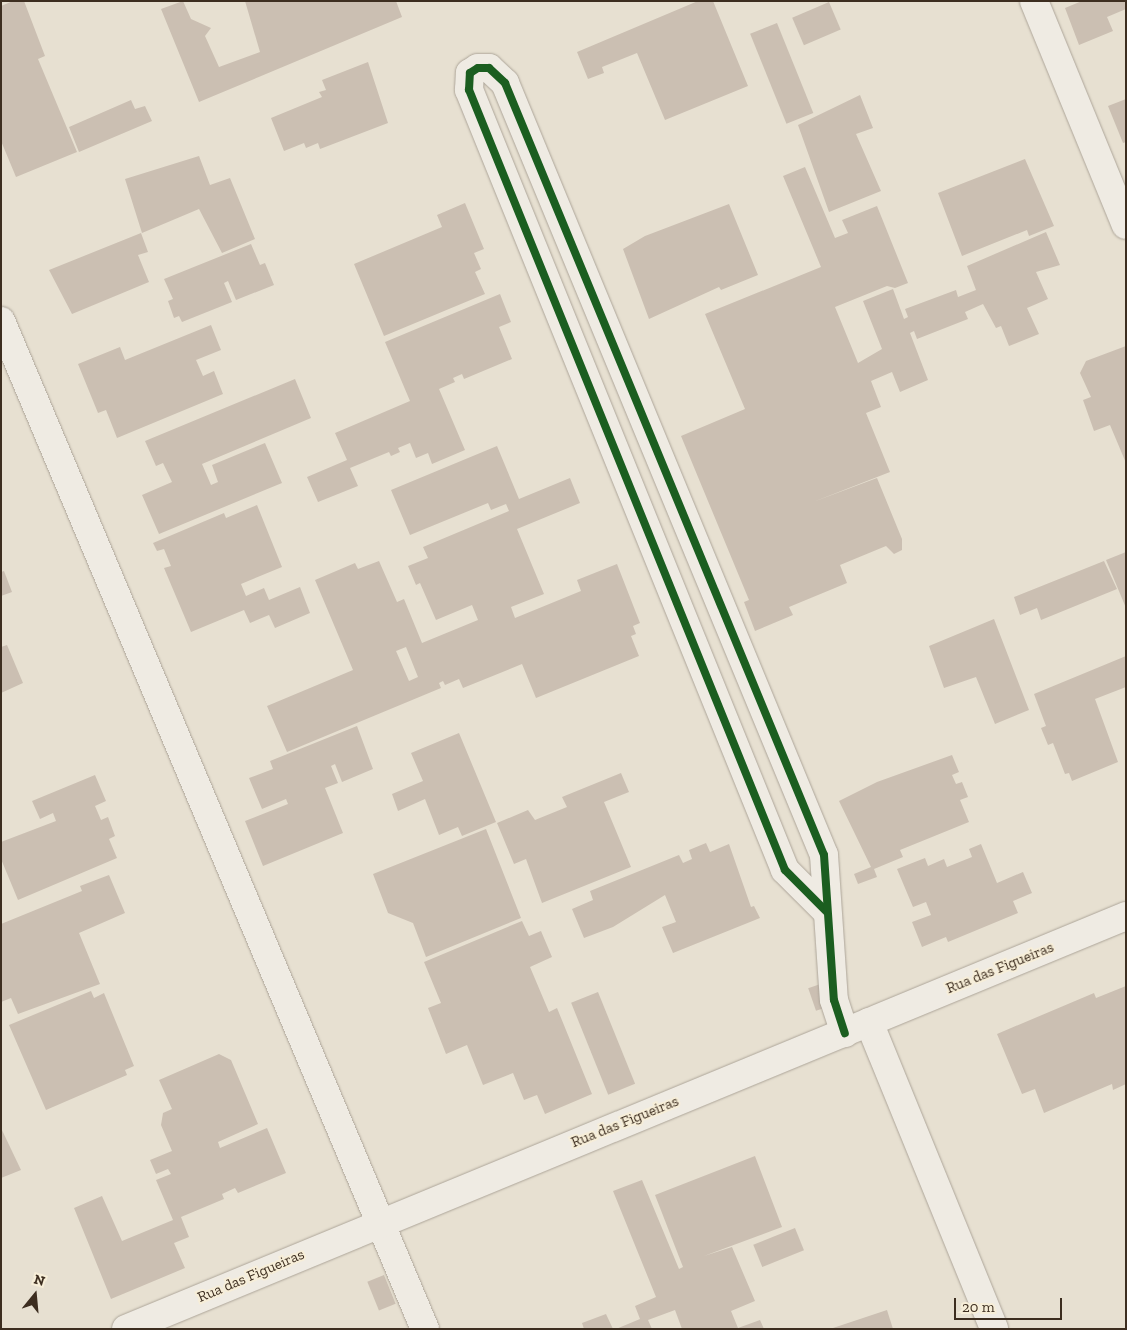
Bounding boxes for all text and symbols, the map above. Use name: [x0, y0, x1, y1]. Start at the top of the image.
street label: Rua das Figueiras: [944, 938, 1056, 998]
street label: Rua das Figueiras: [569, 1092, 681, 1152]
street label: Rua das Figueiras: [195, 1245, 307, 1307]
north arrow: [10, 1270, 60, 1320]
text: N: [32, 1270, 47, 1290]
scale bar: [957, 1288, 1064, 1320]
text: 20 m: [962, 1298, 995, 1316]

